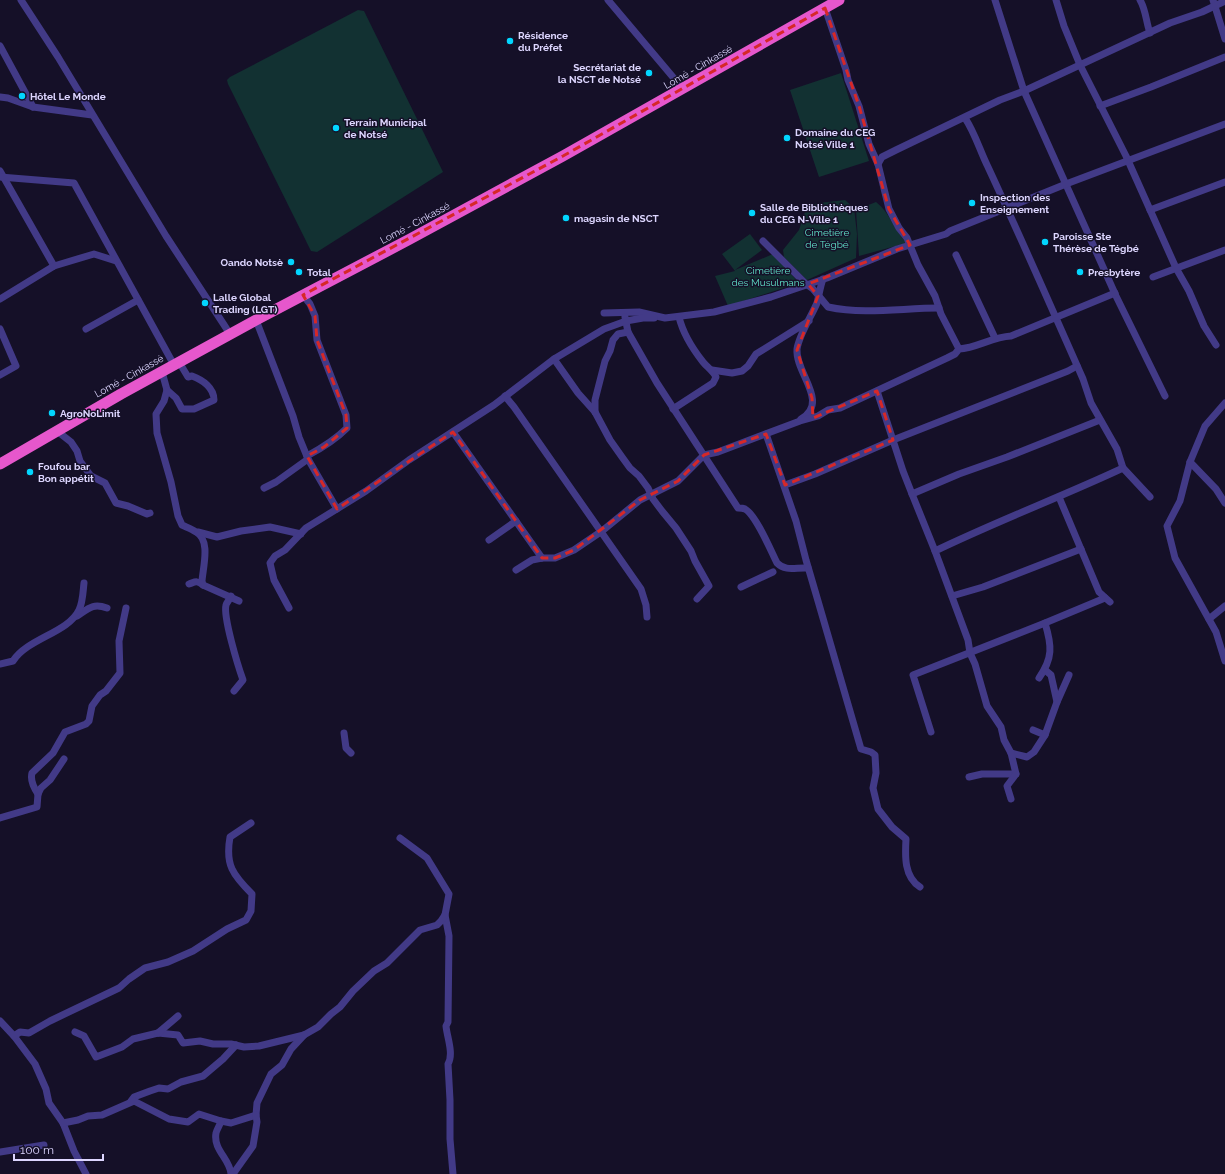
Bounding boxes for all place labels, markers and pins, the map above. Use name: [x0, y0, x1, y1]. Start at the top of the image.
place label: Résidence du Préfet: [518, 30, 568, 53]
marker: Résidence du Préfet: [505, 36, 515, 46]
place label: Secrétariat de la NSCT de Notsé: [558, 62, 641, 85]
marker: Secrétariat de la NSCT de Notsé: [644, 68, 654, 78]
marker: Hôtel Le Monde: [17, 91, 27, 101]
place label: Hôtel Le Monde: [30, 91, 106, 102]
place label: Terrain Municipal de Notsé: [344, 117, 427, 140]
marker: Terrain Municipal de Notsé: [331, 123, 341, 133]
place label: Domaine du CEG Notsé Ville 1: [795, 127, 875, 150]
marker: Domaine du CEG Notsé Ville 1: [782, 133, 792, 143]
place label: Inspection des Enseignement: [980, 192, 1050, 215]
marker: Inspection des Enseignement: [967, 198, 977, 208]
place label: Salle de Bibliothèques du CEG N-Ville 1: [760, 202, 868, 225]
marker: Salle de Bibliothèques du CEG N-Ville 1: [747, 208, 757, 218]
marker: magasin de NSCT: [561, 213, 571, 223]
place label: magasin de NSCT: [574, 213, 660, 224]
place label: Paroisse Ste Thérèse de Tégbé: [1053, 231, 1139, 254]
marker: Paroisse Ste Thérèse de Tégbé: [1040, 237, 1050, 247]
place label: Oando Notsè: [221, 257, 283, 268]
marker: Oando Notsè: [286, 257, 296, 267]
marker: Total: [294, 267, 304, 277]
place label: Total: [307, 267, 332, 278]
marker: Presbytère: [1075, 267, 1085, 277]
place label: Presbytère: [1088, 267, 1140, 278]
place label: Lalle Global Trading (LGT): [213, 292, 277, 315]
marker: Lalle Global Trading (LGT): [200, 298, 210, 308]
marker: AgroNoLimit: [47, 408, 57, 418]
place label: AgroNoLimit: [60, 408, 120, 419]
place label: Foufou bar Bon appétit: [38, 461, 94, 484]
marker: Foufou bar Bon appétit: [25, 467, 35, 477]

